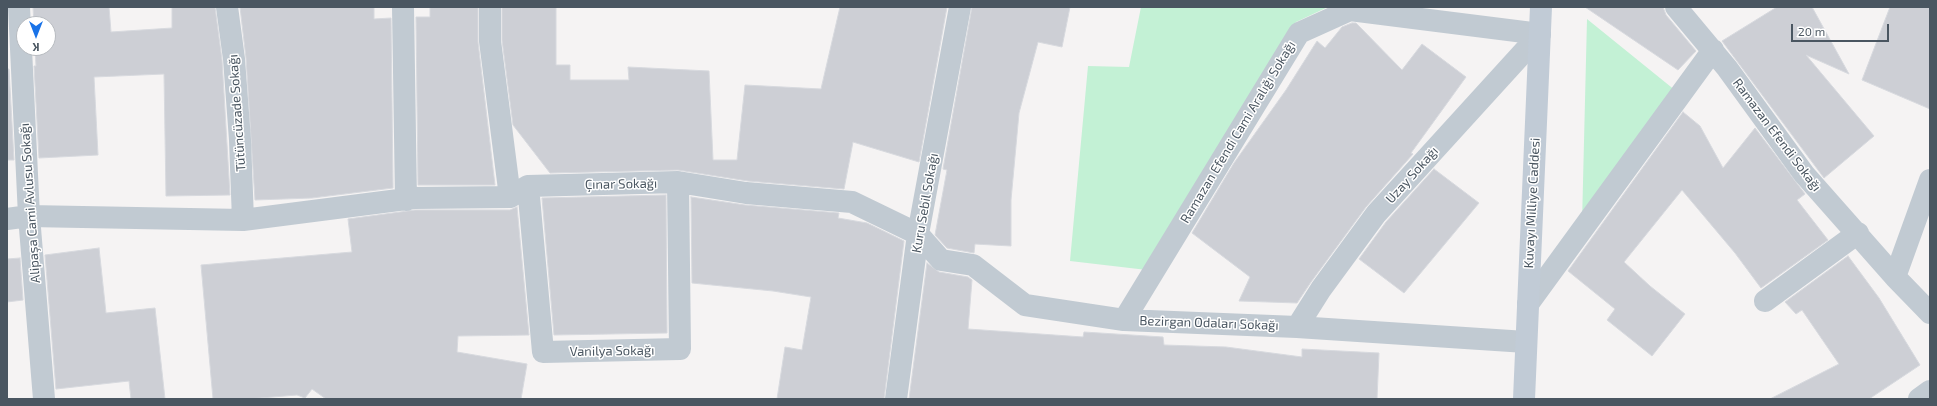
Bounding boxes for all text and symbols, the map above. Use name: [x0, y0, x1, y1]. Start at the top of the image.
north arrow: [16, 16, 56, 56]
scale bar: [1793, 16, 1891, 42]
text: 20 m: [1798, 24, 1825, 38]
street label: Ramazan Efendi Cami Aralığı Sokağı: [1177, 38, 1299, 226]
text: K: [33, 41, 40, 54]
street label: Tütüncüzade Sokağı: [225, 54, 249, 172]
street label: Ramazan Efendi Sokağı: [1730, 76, 1824, 194]
street label: Alipaşa Cami Avlusu Sokağı: [17, 122, 43, 284]
street label: Kuvayı Milliye Caddesi: [1521, 137, 1543, 269]
street label: Uzay Sokağı: [1382, 143, 1442, 207]
street label: Kuru Sebil Sokağı: [909, 152, 941, 254]
street label: Çınar Sokağı: [585, 176, 657, 192]
street label: Bezirgan Odaları Sokağı: [1139, 313, 1279, 333]
street label: Vanilya Sokağı: [569, 342, 655, 360]

